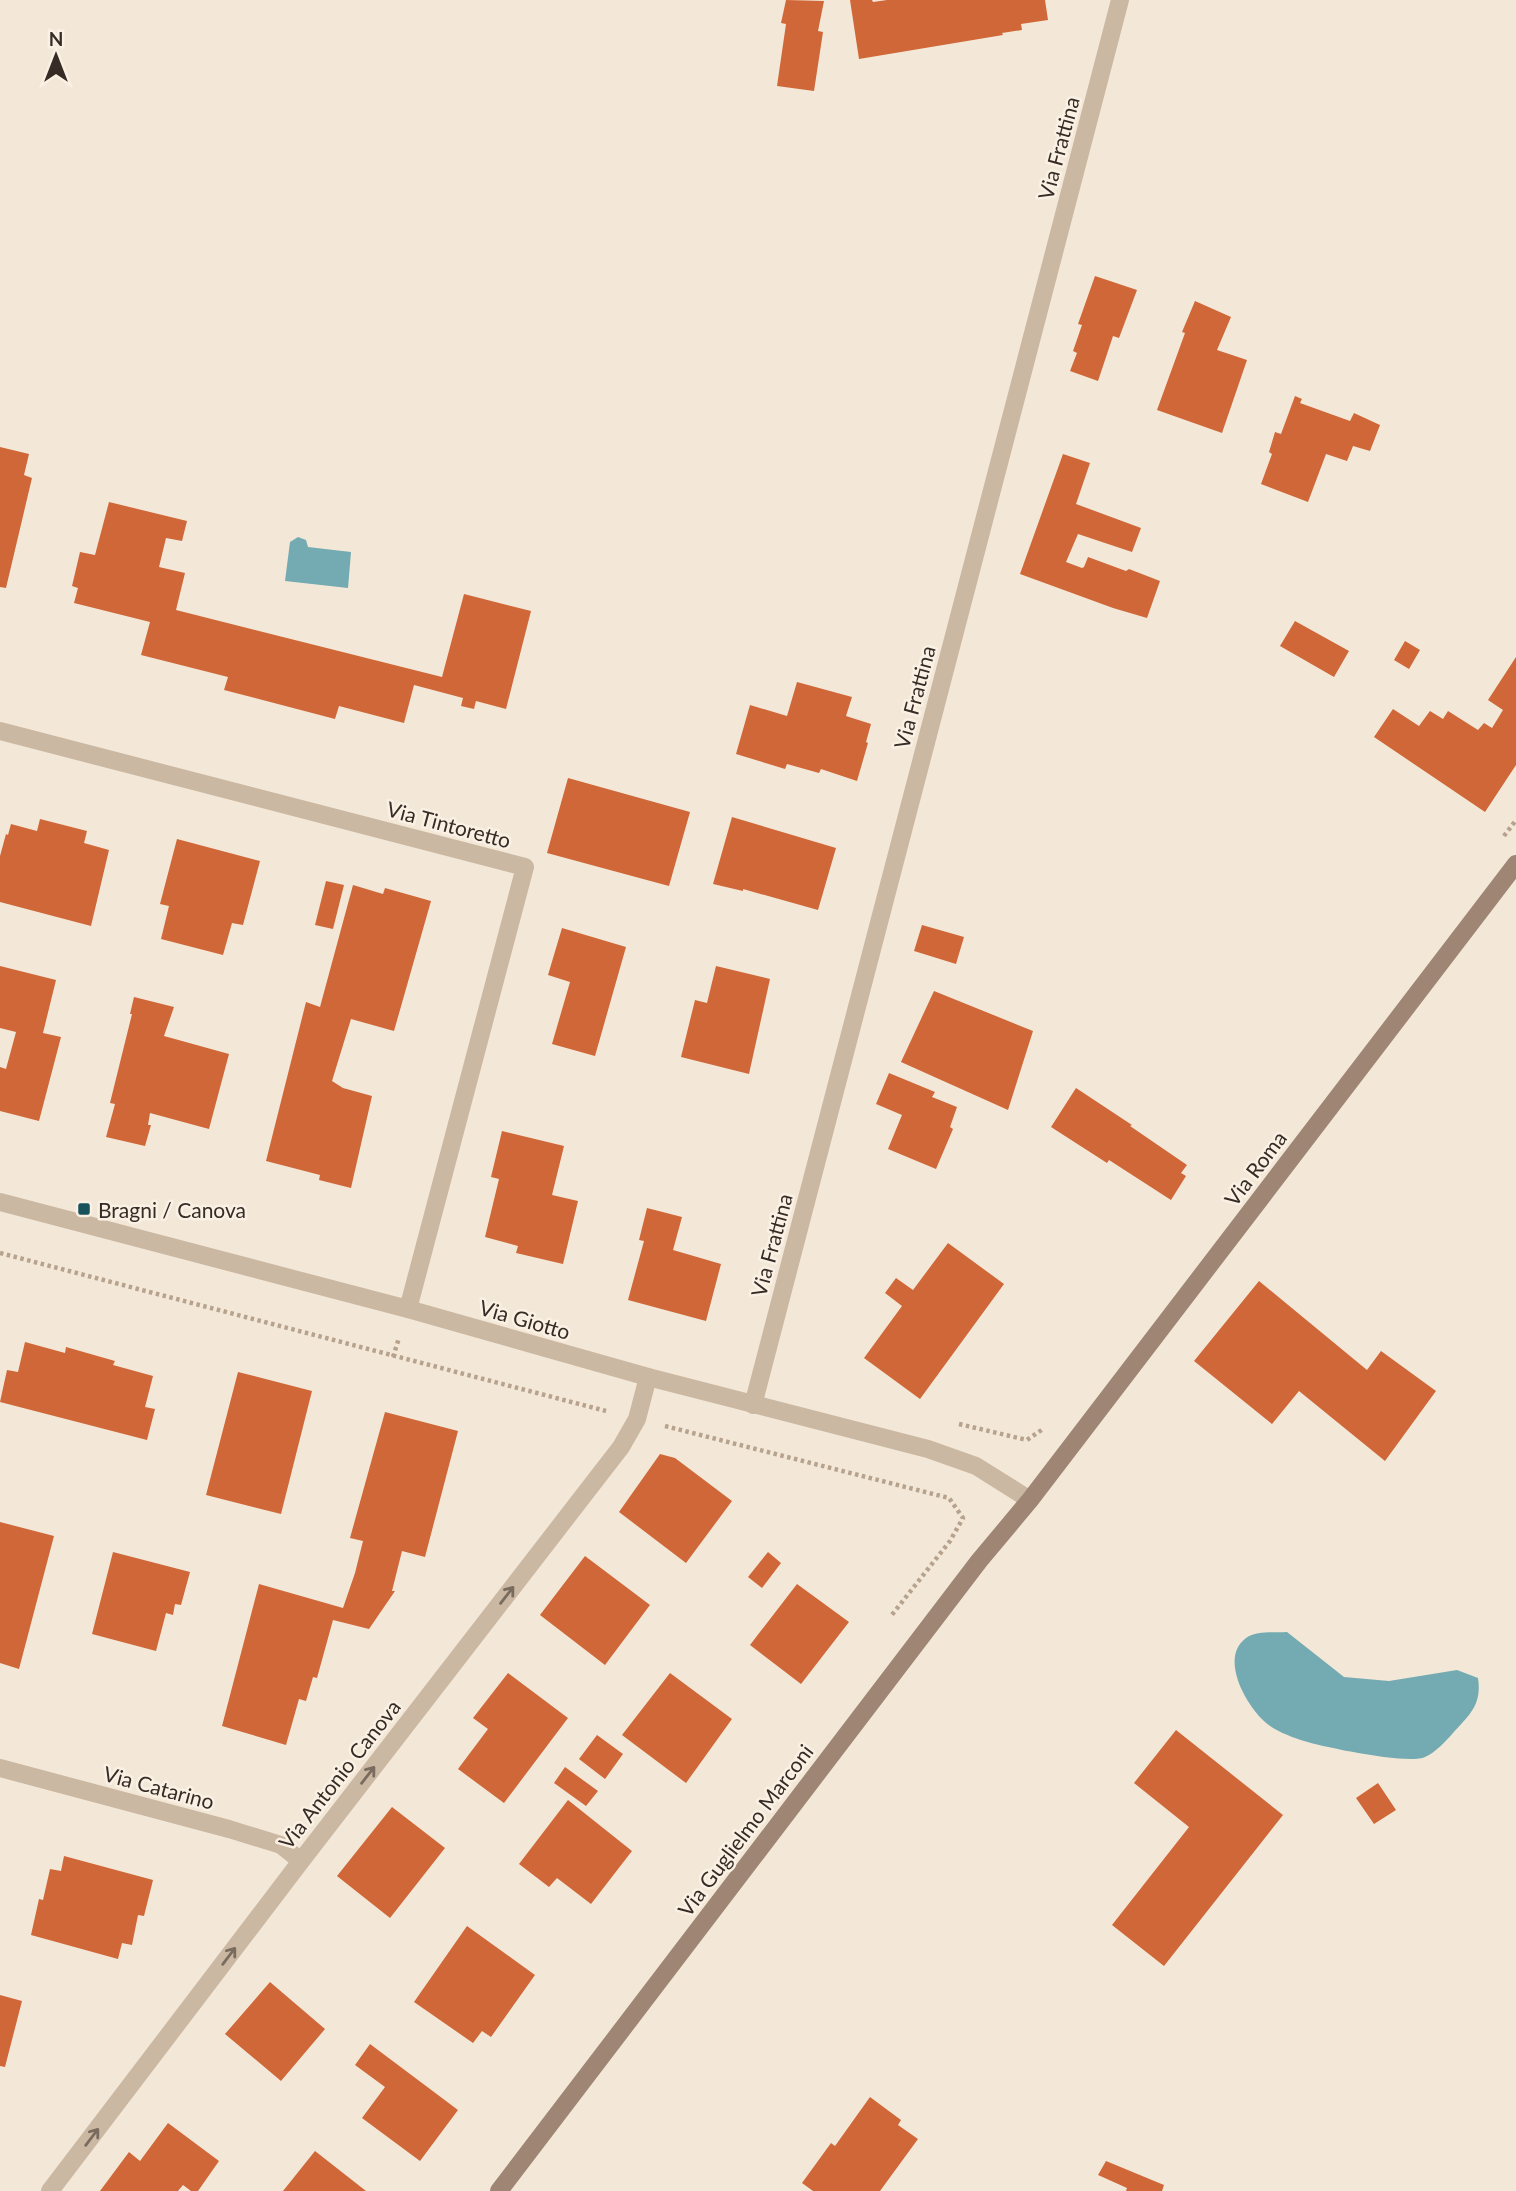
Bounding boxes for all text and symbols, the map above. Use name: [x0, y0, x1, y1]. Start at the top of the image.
north arrow: [21, 21, 91, 91]
text: N: [49, 27, 63, 50]
street label: Via Frattina: [1032, 94, 1084, 202]
street label: Via Frattina: [888, 643, 940, 751]
street label: Via Tintoretto: [384, 795, 514, 853]
street label: Via Roma: [1219, 1126, 1291, 1210]
street label: Via Frattina: [745, 1191, 797, 1299]
place label: Bragni / Canova: [98, 1197, 246, 1222]
marker: Bragni / Canova: [76, 1201, 92, 1217]
street label: Via Giotto: [477, 1294, 573, 1344]
one-way arrow: [499, 1586, 514, 1605]
street label: Via Antonio Canova: [273, 1694, 405, 1854]
street label: Via Guglielmo Marconi: [672, 1739, 818, 1921]
street label: Via Catarino: [101, 1760, 217, 1814]
one-way arrow: [360, 1766, 375, 1785]
one-way arrow: [222, 1947, 237, 1965]
one-way arrow: [84, 2128, 99, 2146]

